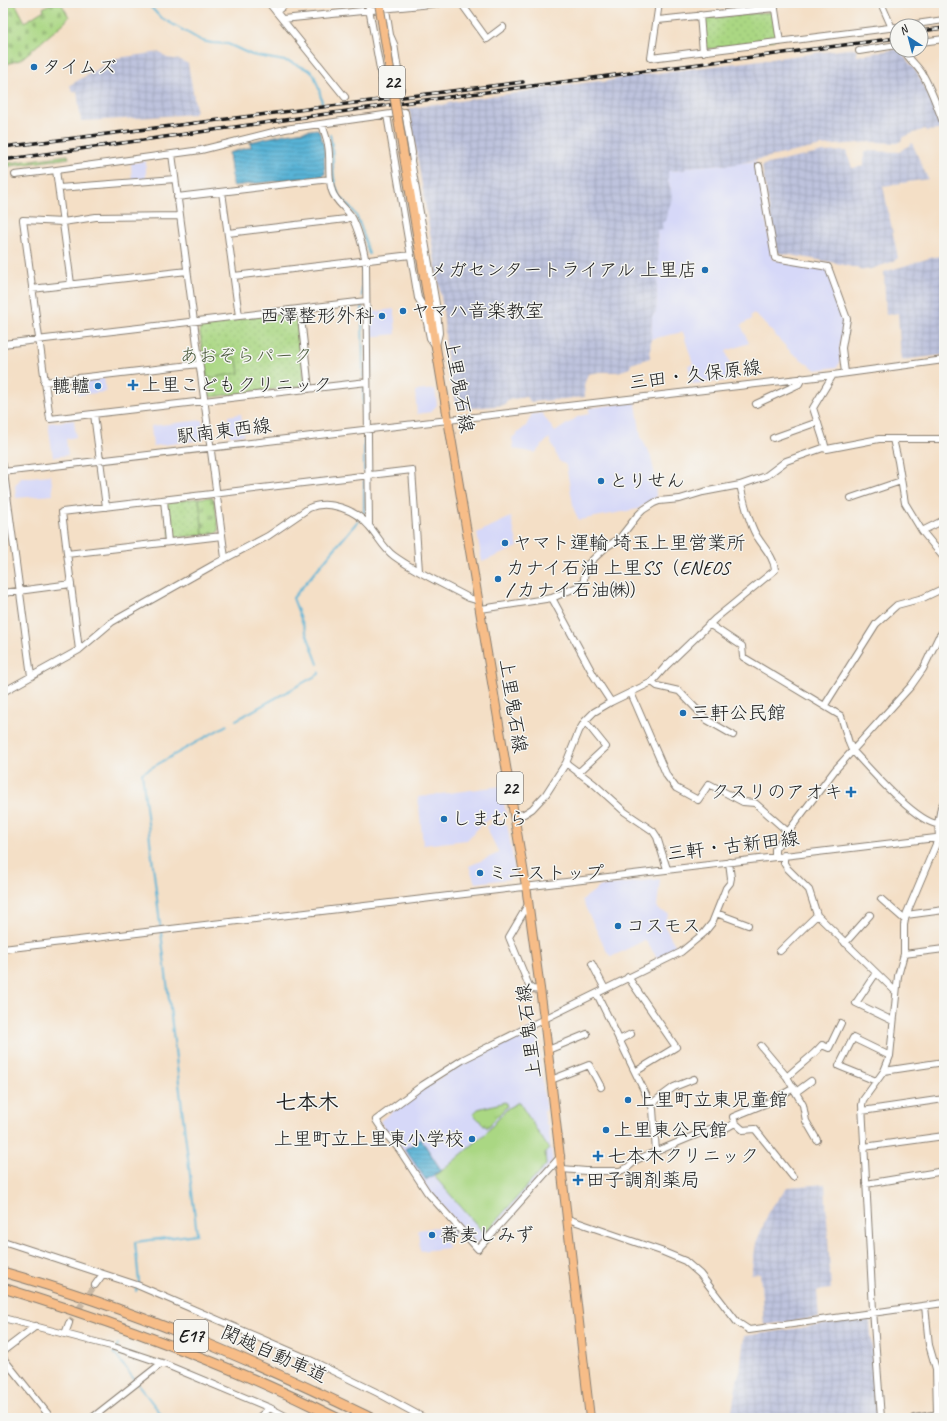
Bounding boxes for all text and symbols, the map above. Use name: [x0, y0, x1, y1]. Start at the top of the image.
north arrow: [889, 18, 929, 58]
text: N: [896, 21, 912, 38]
place label: タイムズ: [42, 55, 116, 79]
marker: タイムズ: [29, 62, 39, 72]
road number: 22: [379, 66, 405, 98]
place label: メガセンタートライアル 上里店: [429, 258, 697, 282]
marker: メガセンタートライアル 上里店: [700, 265, 710, 275]
place label: ヤマハ音楽教室: [411, 299, 544, 323]
place label: 西澤整形外科: [260, 304, 374, 328]
marker: ヤマハ音楽教室: [398, 306, 408, 316]
marker: 西澤整形外科: [377, 311, 387, 321]
street label: 上里鬼石線: [439, 337, 479, 435]
park label: あおぞらパーク: [179, 344, 313, 368]
street label: 三田・久保原線: [628, 355, 762, 395]
place label: 上里こどもクリニック: [142, 373, 332, 397]
place label: 轆轤: [52, 374, 90, 398]
marker: 上里こどもクリニック: [127, 379, 139, 391]
marker: 轆轤: [93, 381, 103, 391]
street label: 駅南東西線: [175, 413, 273, 449]
place label: とりせん: [609, 469, 685, 493]
marker: とりせん: [596, 476, 606, 486]
place label: ヤマト運輸 埼玉上里営業所: [513, 531, 746, 555]
marker: ヤマト運輸 埼玉上里営業所: [500, 538, 510, 548]
place label: カナイ石油 上里SS（ENEOS / カナイ石油㈱）: [506, 556, 732, 602]
marker: カナイ石油 上里SS（ENEOS / カナイ石油㈱）: [493, 574, 503, 584]
street label: 上里鬼石線: [494, 657, 532, 755]
place label: 三軒公民館: [691, 701, 786, 725]
marker: 三軒公民館: [678, 708, 688, 718]
road number: 22: [497, 772, 523, 804]
place label: クスリのアオキ: [710, 780, 843, 804]
marker: クスリのアオキ: [846, 787, 856, 797]
place label: しまむら: [452, 807, 528, 831]
marker: しまむら: [439, 814, 449, 824]
street label: 三軒・古新田線: [666, 826, 800, 866]
place label: ミニストップ: [488, 861, 604, 885]
marker: ミニストップ: [475, 868, 485, 878]
place label: コスモス: [626, 914, 701, 938]
marker: コスモス: [613, 921, 623, 931]
street label: 上里鬼石線: [511, 982, 547, 1080]
place label: 上里町立東児童館: [636, 1088, 788, 1112]
district label: 七本木: [276, 1089, 339, 1115]
marker: 上里町立東児童館: [623, 1095, 633, 1105]
place label: 上里東公民館: [614, 1118, 728, 1142]
marker: 上里東公民館: [601, 1125, 611, 1135]
place label: 上里町立上里東小学校: [274, 1127, 464, 1151]
marker: 上里町立上里東小学校: [467, 1134, 477, 1144]
place label: 七本木クリニック: [607, 1144, 759, 1168]
marker: 七本木クリニック: [592, 1150, 604, 1162]
place label: 田子調剤薬局: [586, 1168, 700, 1192]
marker: 田子調剤薬局: [573, 1175, 583, 1185]
place label: 蕎麦しみず: [440, 1223, 534, 1247]
marker: 蕎麦しみず: [427, 1230, 437, 1240]
road number: E17: [174, 1320, 208, 1352]
street label: 関越自動車道: [217, 1320, 331, 1388]

